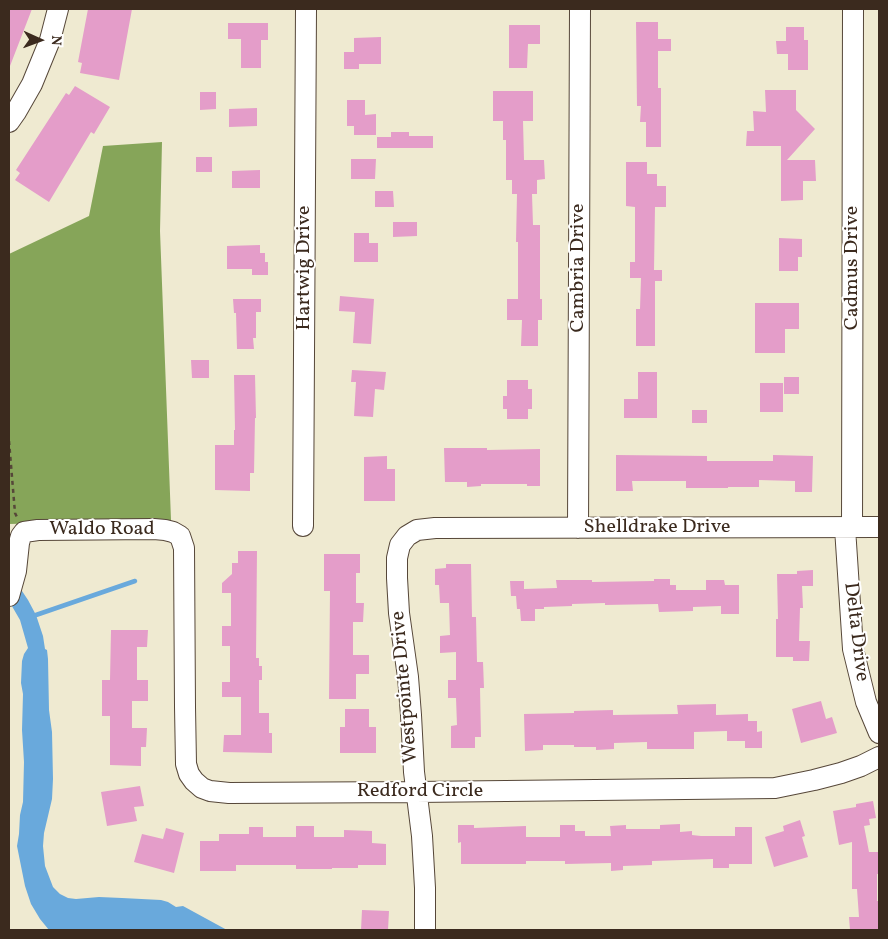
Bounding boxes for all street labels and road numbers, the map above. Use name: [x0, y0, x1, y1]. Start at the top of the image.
street label: Cambria Drive: [567, 204, 591, 332]
street label: Hartwig Drive: [293, 206, 317, 330]
street label: Cadmus Drive: [841, 206, 865, 330]
street label: Shelldrake Drive: [584, 516, 730, 540]
street label: Waldo Road: [49, 518, 155, 542]
street label: Delta Drive: [837, 581, 873, 683]
street label: Westpointe Drive: [387, 610, 425, 764]
street label: Redford Circle: [357, 780, 483, 804]

